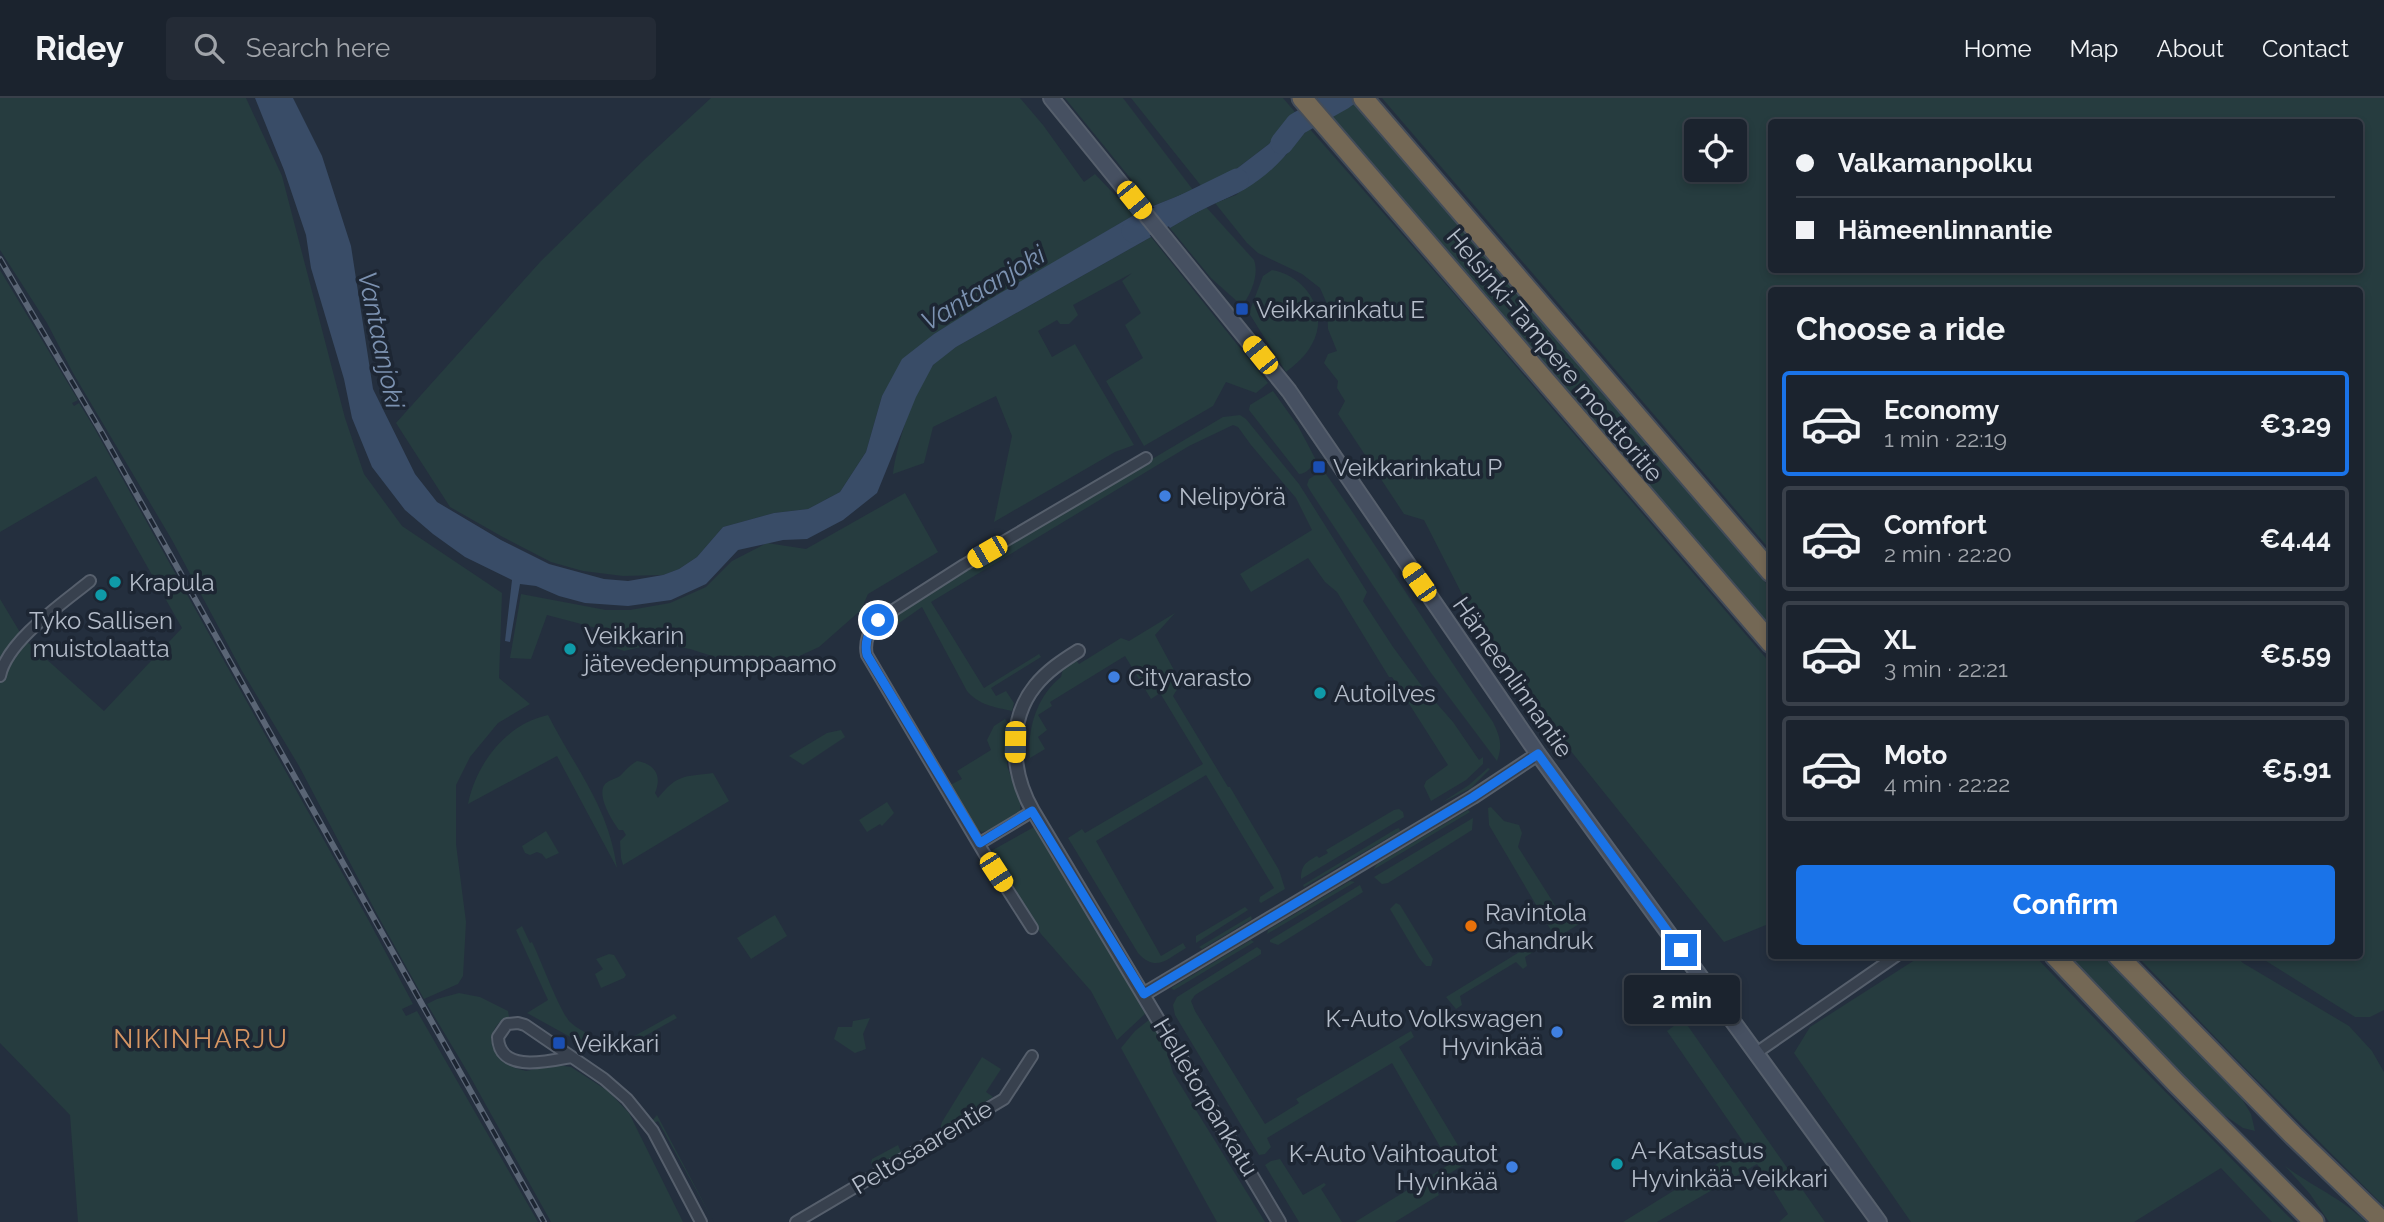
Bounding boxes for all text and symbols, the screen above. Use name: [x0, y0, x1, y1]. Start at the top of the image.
search box: [166, 17, 656, 80]
text: Ridey: [35, 29, 124, 68]
icon: search: [190, 29, 228, 67]
text: Search here: [246, 33, 390, 63]
text: Home: [1964, 34, 2032, 63]
text: Map: [2070, 34, 2118, 63]
text: About: [2156, 34, 2224, 63]
text: Contact: [2262, 34, 2349, 63]
map controls: [1684, 119, 1747, 182]
button: locate: [1684, 119, 1747, 182]
text: Valkamanpolku: [1838, 148, 2032, 178]
car: [1113, 177, 1156, 223]
text: Hämeenlinnantie: [1838, 215, 2052, 245]
street label: Helsinki-Tampere moottoritie: [1441, 223, 1669, 487]
water label: Vantaanjoki: [916, 239, 1052, 337]
water label: Vantaanjoki: [352, 269, 410, 413]
place label: Veikkarinkatu E: [1256, 295, 1425, 324]
marker: Veikkarinkatu E: [1234, 301, 1250, 317]
text: Choose a ride: [1796, 310, 2005, 347]
car: [1239, 332, 1282, 378]
icon: car: [1800, 392, 1863, 455]
text: Economy: [1884, 395, 1999, 425]
text: €3.29: [2260, 409, 2331, 439]
text: 1 min · 22:19: [1884, 425, 2007, 452]
place label: Veikkarinkatu P: [1333, 453, 1502, 482]
marker: Veikkarinkatu P: [1311, 459, 1327, 475]
place label: Nelipyörä: [1179, 482, 1286, 511]
marker: Nelipyörä: [1157, 488, 1173, 504]
icon: car: [1800, 507, 1863, 570]
text: Comfort: [1884, 510, 1987, 540]
text: €4.44: [2260, 524, 2331, 554]
car: [964, 532, 1011, 572]
text: 2 min · 22:20: [1884, 540, 2012, 567]
car: [1399, 559, 1440, 605]
place label: Krapula: [129, 568, 215, 597]
marker: Krapula: [107, 574, 123, 590]
marker: Tyko Sallisen muistolaatta: [93, 587, 109, 603]
street label: Hämeenlinnantie: [1447, 591, 1579, 763]
route start: [862, 604, 894, 636]
place label: Tyko Sallisen muistolaatta: [29, 606, 173, 663]
place label: Veikkarin jätevedenpumppaamo: [581, 621, 837, 678]
icon: car: [1800, 622, 1863, 685]
text: XL: [1884, 625, 1916, 655]
text: €5.59: [2260, 639, 2331, 669]
marker: Veikkarin jätevedenpumppaamo: [562, 641, 578, 657]
text: 3 min · 22:21: [1884, 655, 2008, 682]
place label: Cityvarasto: [1128, 663, 1251, 692]
marker: Cityvarasto: [1106, 669, 1122, 685]
place label: Autoilves: [1334, 679, 1436, 708]
marker: Autoilves: [1312, 685, 1328, 701]
car: [1005, 721, 1026, 763]
icon: car: [1800, 737, 1863, 800]
text: Moto: [1884, 740, 1947, 770]
text: €5.91: [2262, 754, 2331, 784]
text: 4 min · 22:22: [1884, 770, 2010, 797]
car: [976, 849, 1017, 895]
button: Confirm: [1796, 865, 2335, 945]
place label: Ravintola Ghandruk: [1485, 898, 1594, 955]
marker: Ravintola Ghandruk: [1463, 918, 1479, 934]
route end: [1665, 934, 1697, 966]
callout: 2 min: [1623, 974, 1739, 1024]
text: 2 min: [1652, 986, 1712, 1013]
place label: K-Auto Volkswagen Hyvinkää: [1326, 1004, 1543, 1061]
street label: Helletorpankatu: [1147, 1013, 1265, 1181]
district label: NIKINHARJU: [113, 1024, 289, 1054]
marker: K-Auto Volkswagen Hyvinkää: [1549, 1024, 1565, 1040]
place label: Veikkari: [573, 1029, 659, 1058]
marker: Veikkari: [551, 1035, 567, 1051]
street label: Peltosaarentie: [847, 1094, 997, 1200]
place label: A-Katsastus Hyvinkää-Veikkari: [1631, 1136, 1828, 1193]
place label: K-Auto Vaihtoautot Hyvinkää: [1289, 1139, 1498, 1196]
marker: A-Katsastus Hyvinkää-Veikkari: [1609, 1156, 1625, 1172]
marker: K-Auto Vaihtoautot Hyvinkää: [1504, 1159, 1520, 1175]

